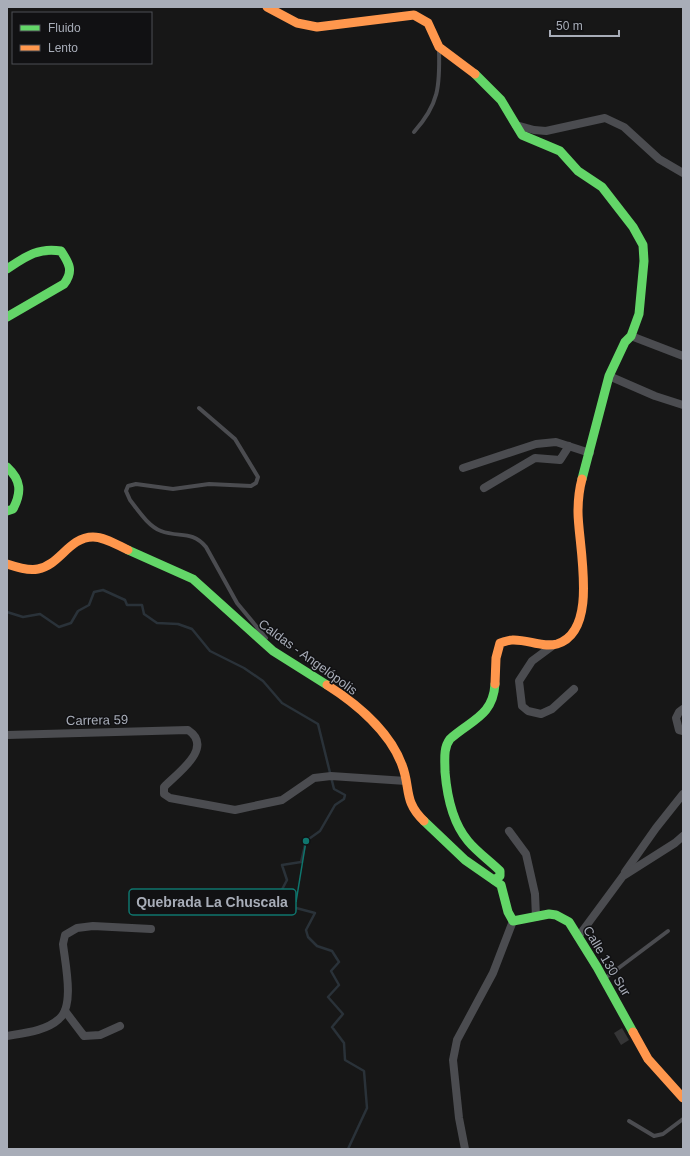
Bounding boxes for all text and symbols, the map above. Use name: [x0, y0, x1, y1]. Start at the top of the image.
legend: [12, 12, 152, 64]
scale bar: [550, 12, 619, 38]
text: 50 m: [556, 19, 583, 33]
text: Fluido: [48, 21, 81, 35]
text: Lento: [48, 41, 78, 55]
street label: Caldas - Angelópolis: [256, 616, 361, 698]
street label: Carrera 59: [66, 712, 128, 728]
callout: Quebrada La Chuscala: [129, 889, 296, 915]
text: Quebrada La Chuscala: [136, 894, 288, 910]
street label: Calle 130 Sur: [580, 923, 634, 999]

